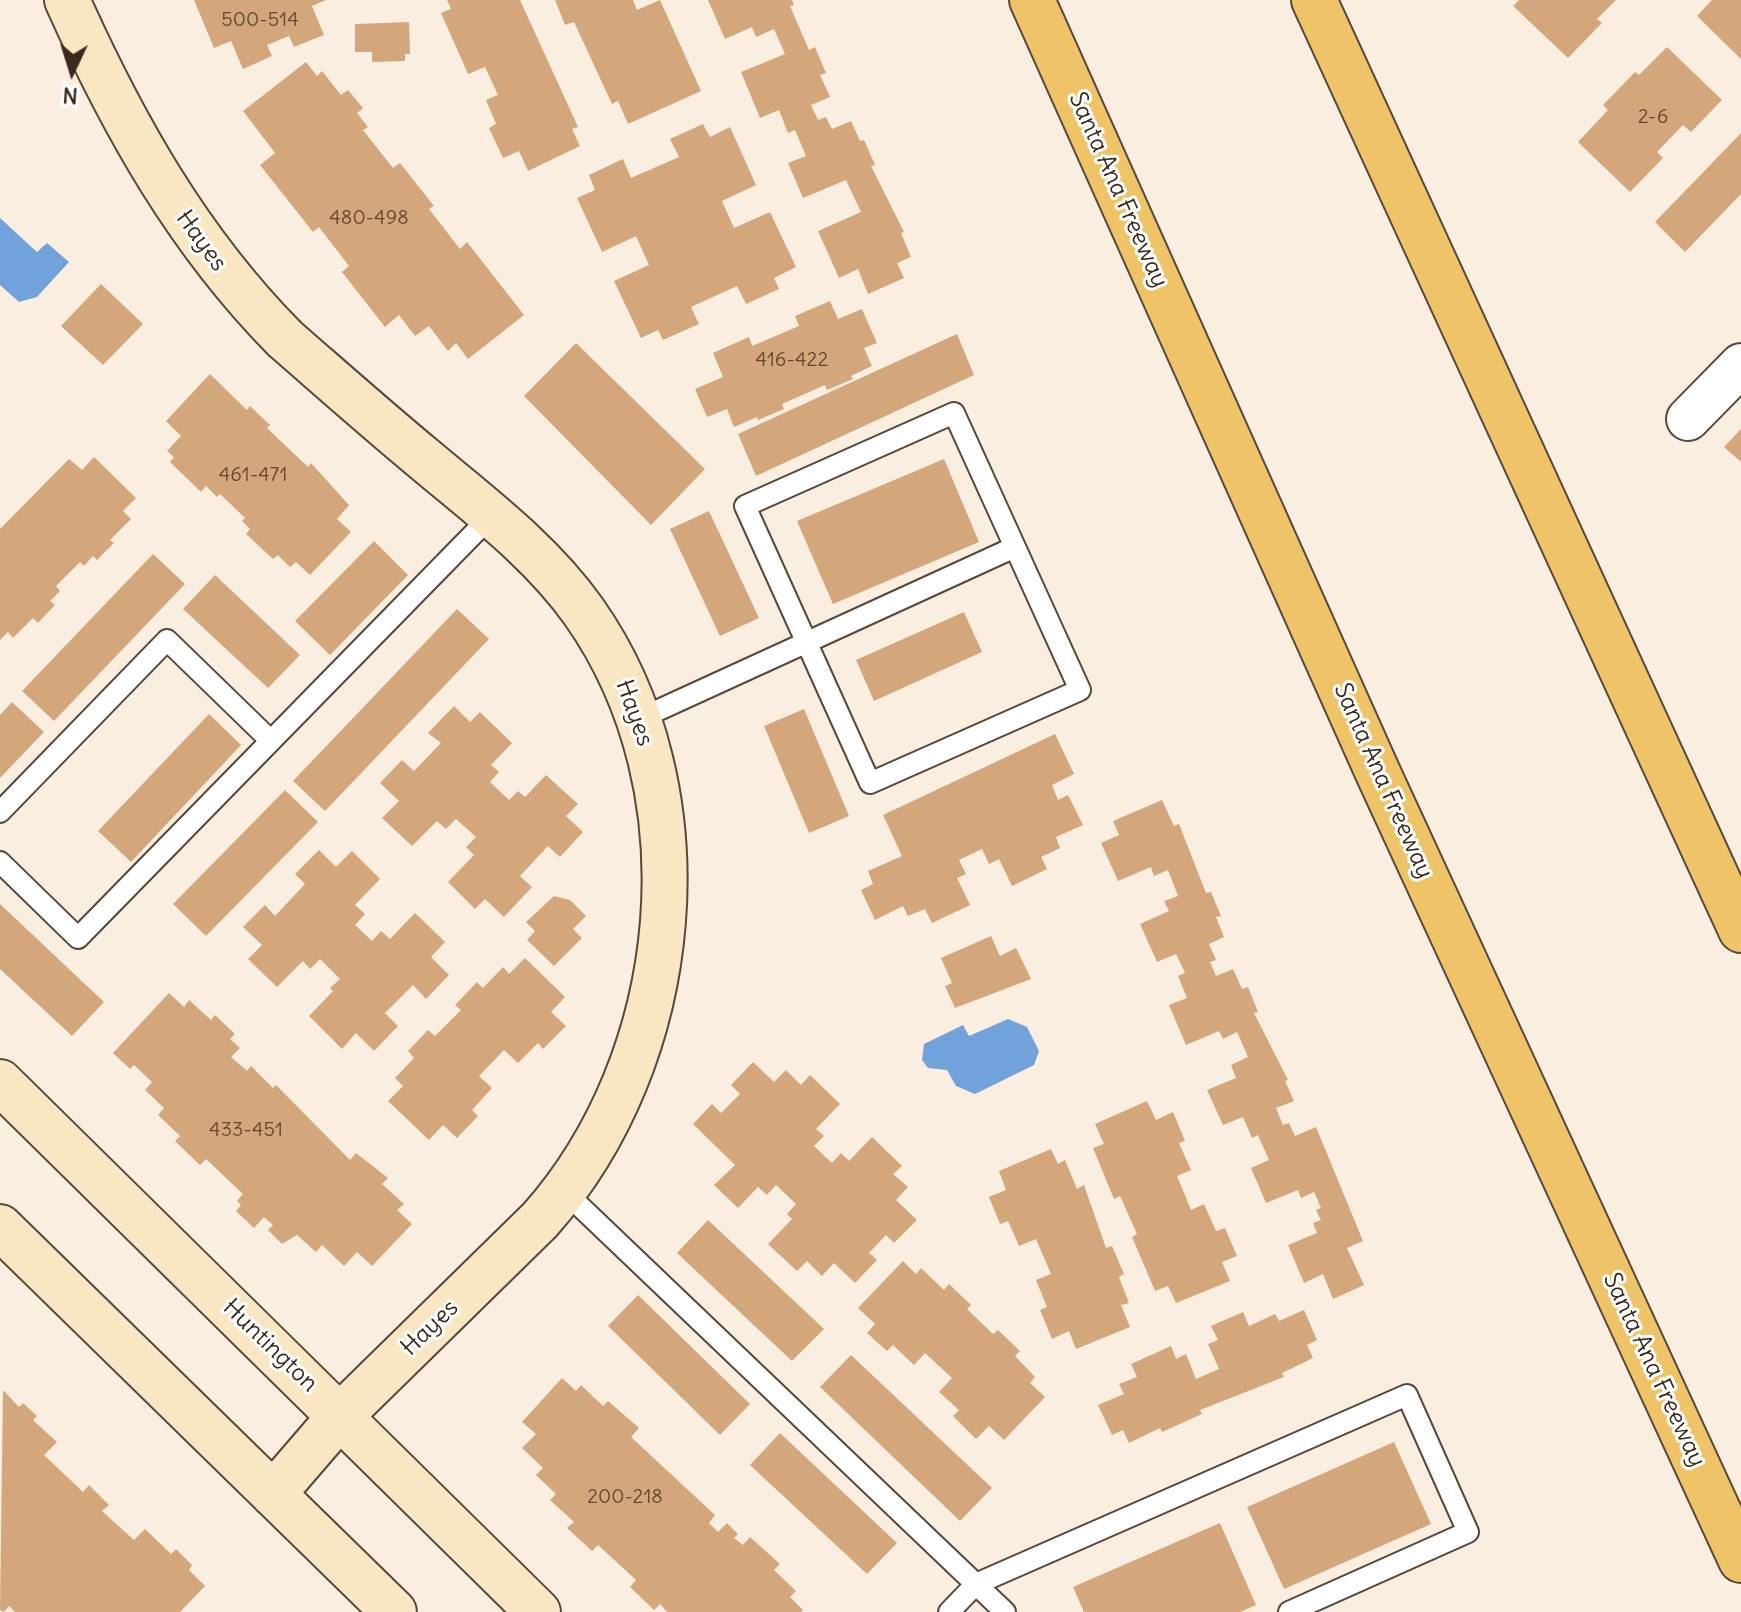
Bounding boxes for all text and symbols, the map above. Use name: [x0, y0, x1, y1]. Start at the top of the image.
house number: 500-514: [221, 8, 299, 32]
north arrow: [32, 32, 112, 112]
text: N: [62, 81, 79, 110]
street label: Santa Ana Freeway: [1062, 88, 1174, 292]
house number: 2-6: [1638, 105, 1668, 129]
street label: Hayes: [169, 205, 233, 277]
house number: 480-498: [329, 206, 409, 230]
house number: 416-422: [756, 348, 828, 372]
house number: 461-471: [219, 463, 287, 487]
street label: Hayes: [609, 676, 659, 750]
street label: Santa Ana Freeway: [1327, 679, 1439, 883]
house number: 433-451: [209, 1118, 283, 1142]
street label: Santa Ana Freeway: [1596, 1269, 1712, 1471]
street label: Huntington: [216, 1294, 324, 1398]
street label: Hayes: [395, 1294, 465, 1362]
house number: 200-218: [587, 1485, 663, 1509]

